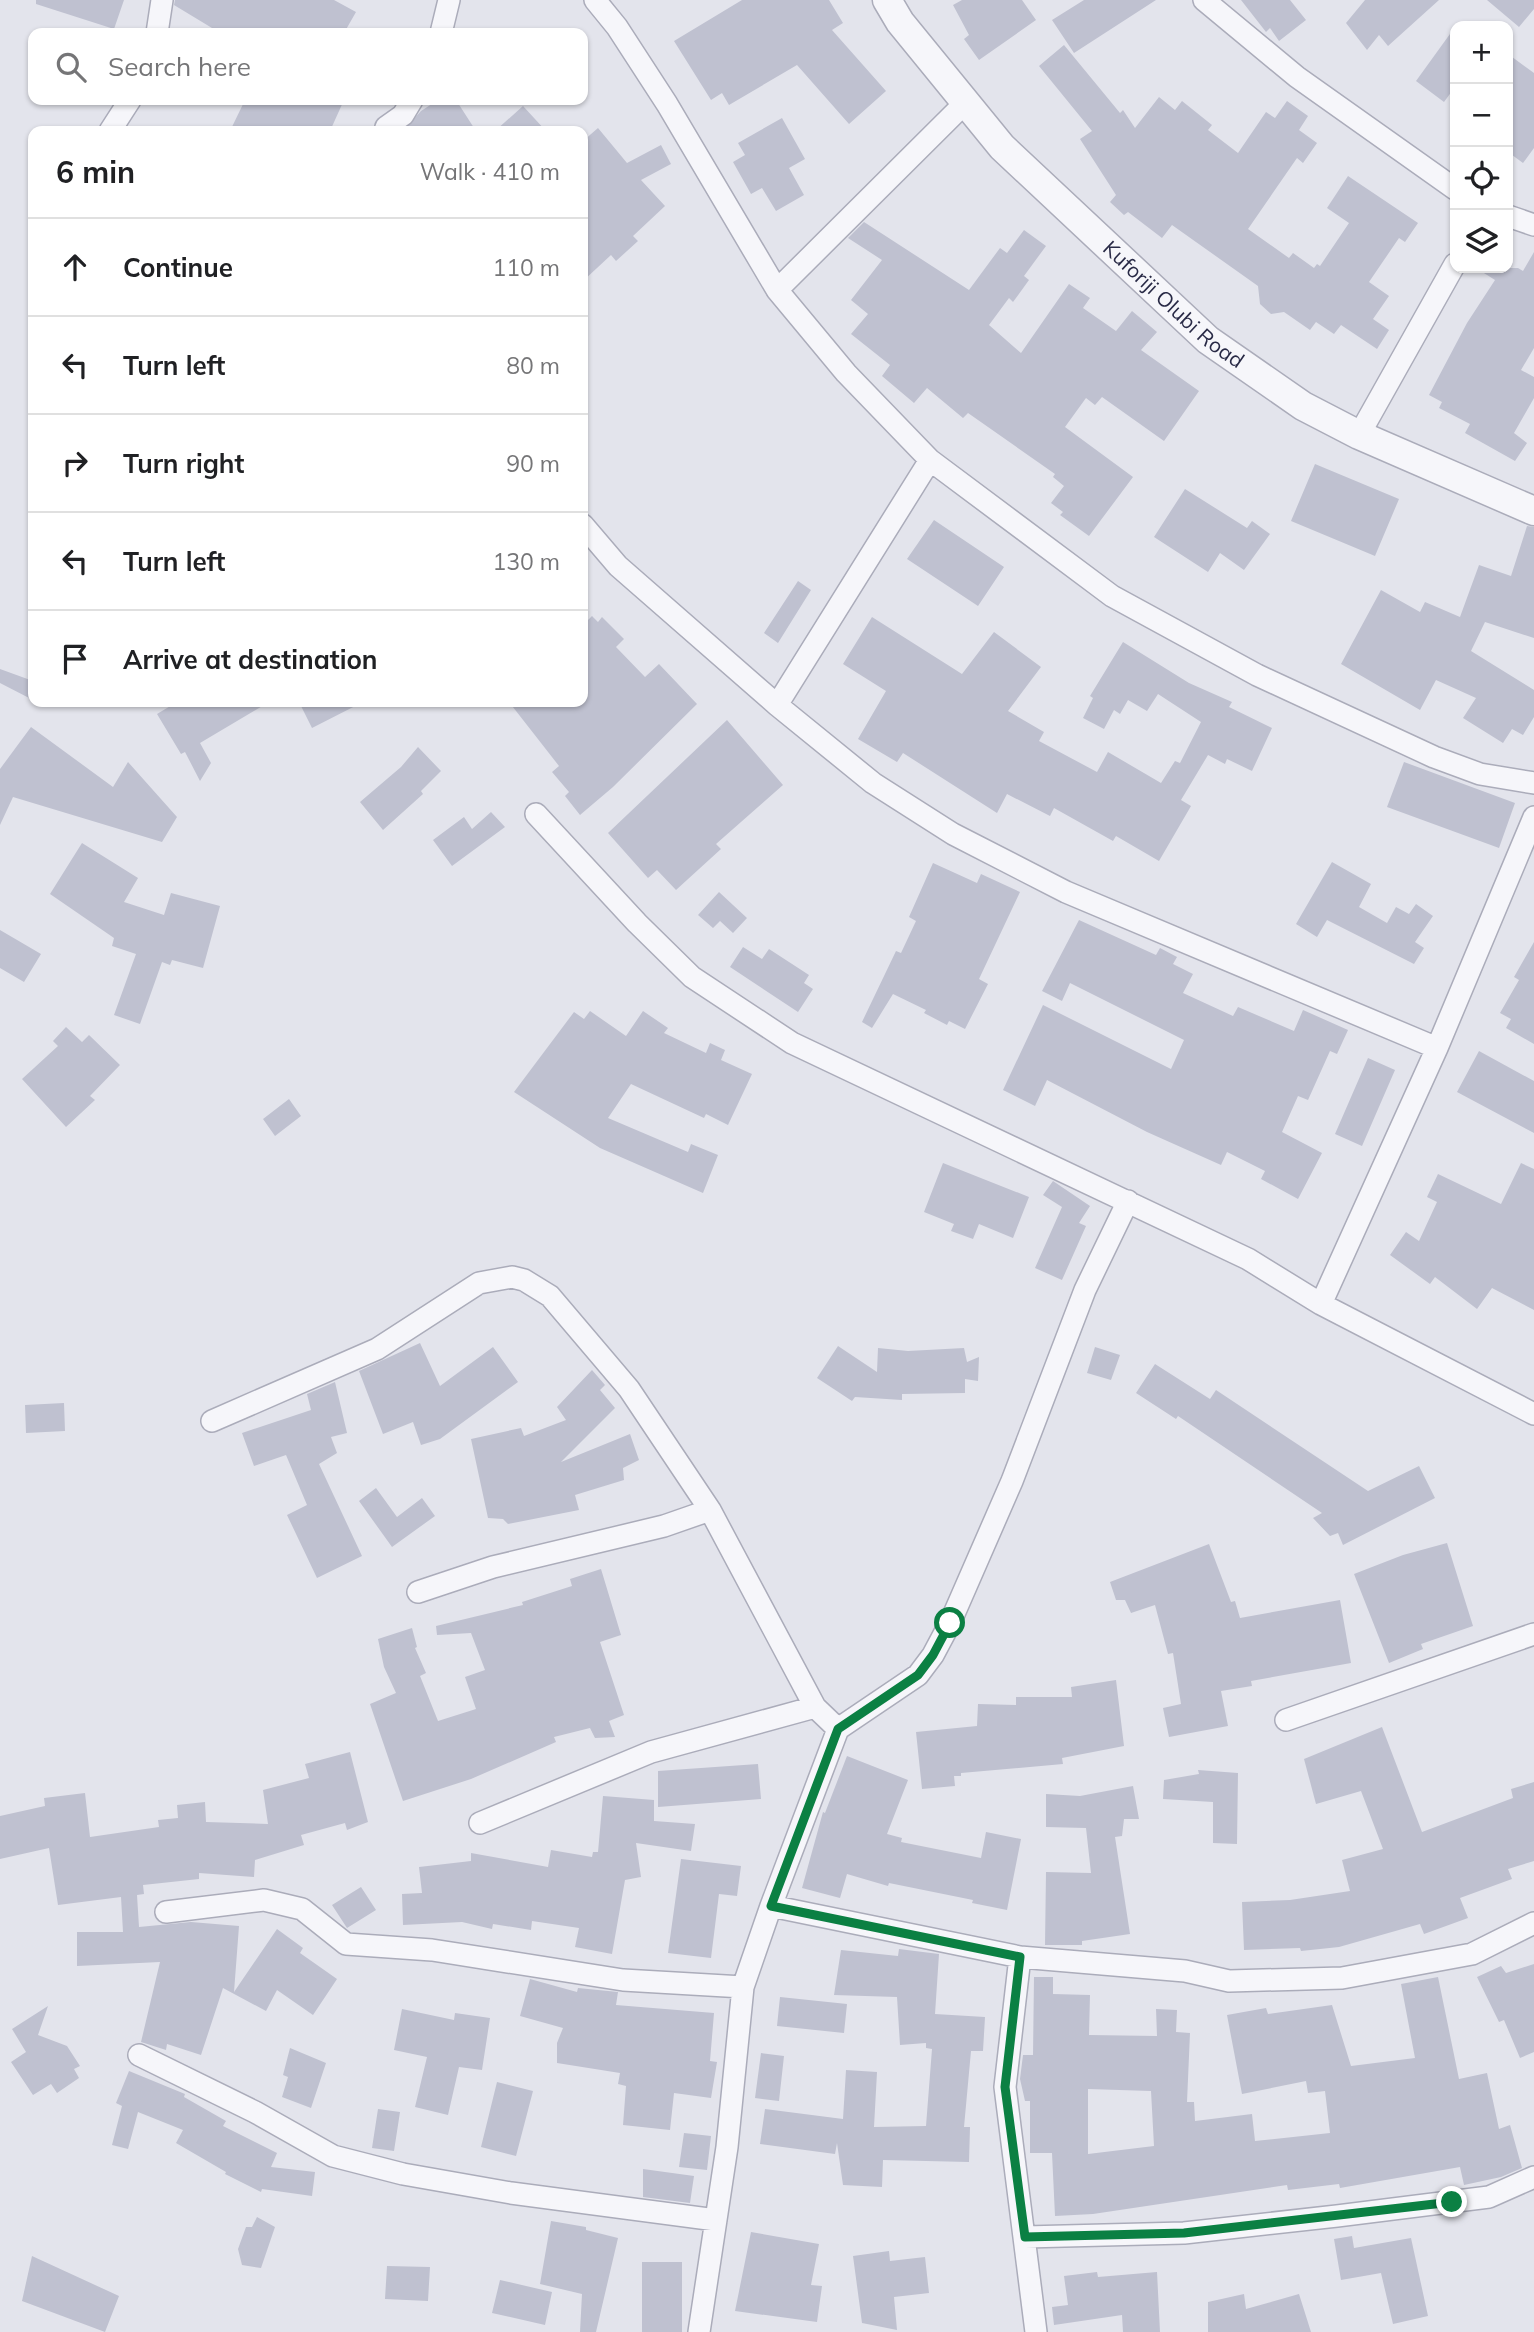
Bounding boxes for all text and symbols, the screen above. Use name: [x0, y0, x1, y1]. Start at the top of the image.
map controls: [1450, 21, 1513, 273]
button: +: [1450, 21, 1513, 84]
search box: [28, 28, 588, 105]
icon: search: [52, 48, 90, 86]
text: Search here: [108, 50, 251, 83]
button: −: [1450, 84, 1513, 147]
button: locate: [1450, 147, 1513, 210]
text: 6 min: [56, 153, 135, 191]
text: Walk · 410 m: [420, 157, 560, 186]
button: layers: [1450, 210, 1513, 273]
street label: Kuforiji Olubi Road: [1098, 235, 1250, 373]
icon: ahead: [56, 248, 94, 286]
text: Continue: [123, 251, 233, 284]
text: 110 m: [492, 253, 560, 282]
icon: left: [56, 346, 94, 384]
text: Turn left: [123, 349, 225, 382]
text: 80 m: [506, 351, 560, 380]
icon: right: [56, 444, 94, 482]
text: Turn right: [123, 447, 244, 480]
text: 90 m: [506, 449, 560, 478]
icon: left: [56, 542, 94, 580]
text: Turn left: [123, 545, 225, 578]
text: 130 m: [492, 547, 560, 576]
icon: arrive: [56, 640, 94, 678]
text: Arrive at destination: [123, 643, 378, 676]
route start: [934, 1607, 965, 1638]
route end: [1436, 2186, 1467, 2217]

